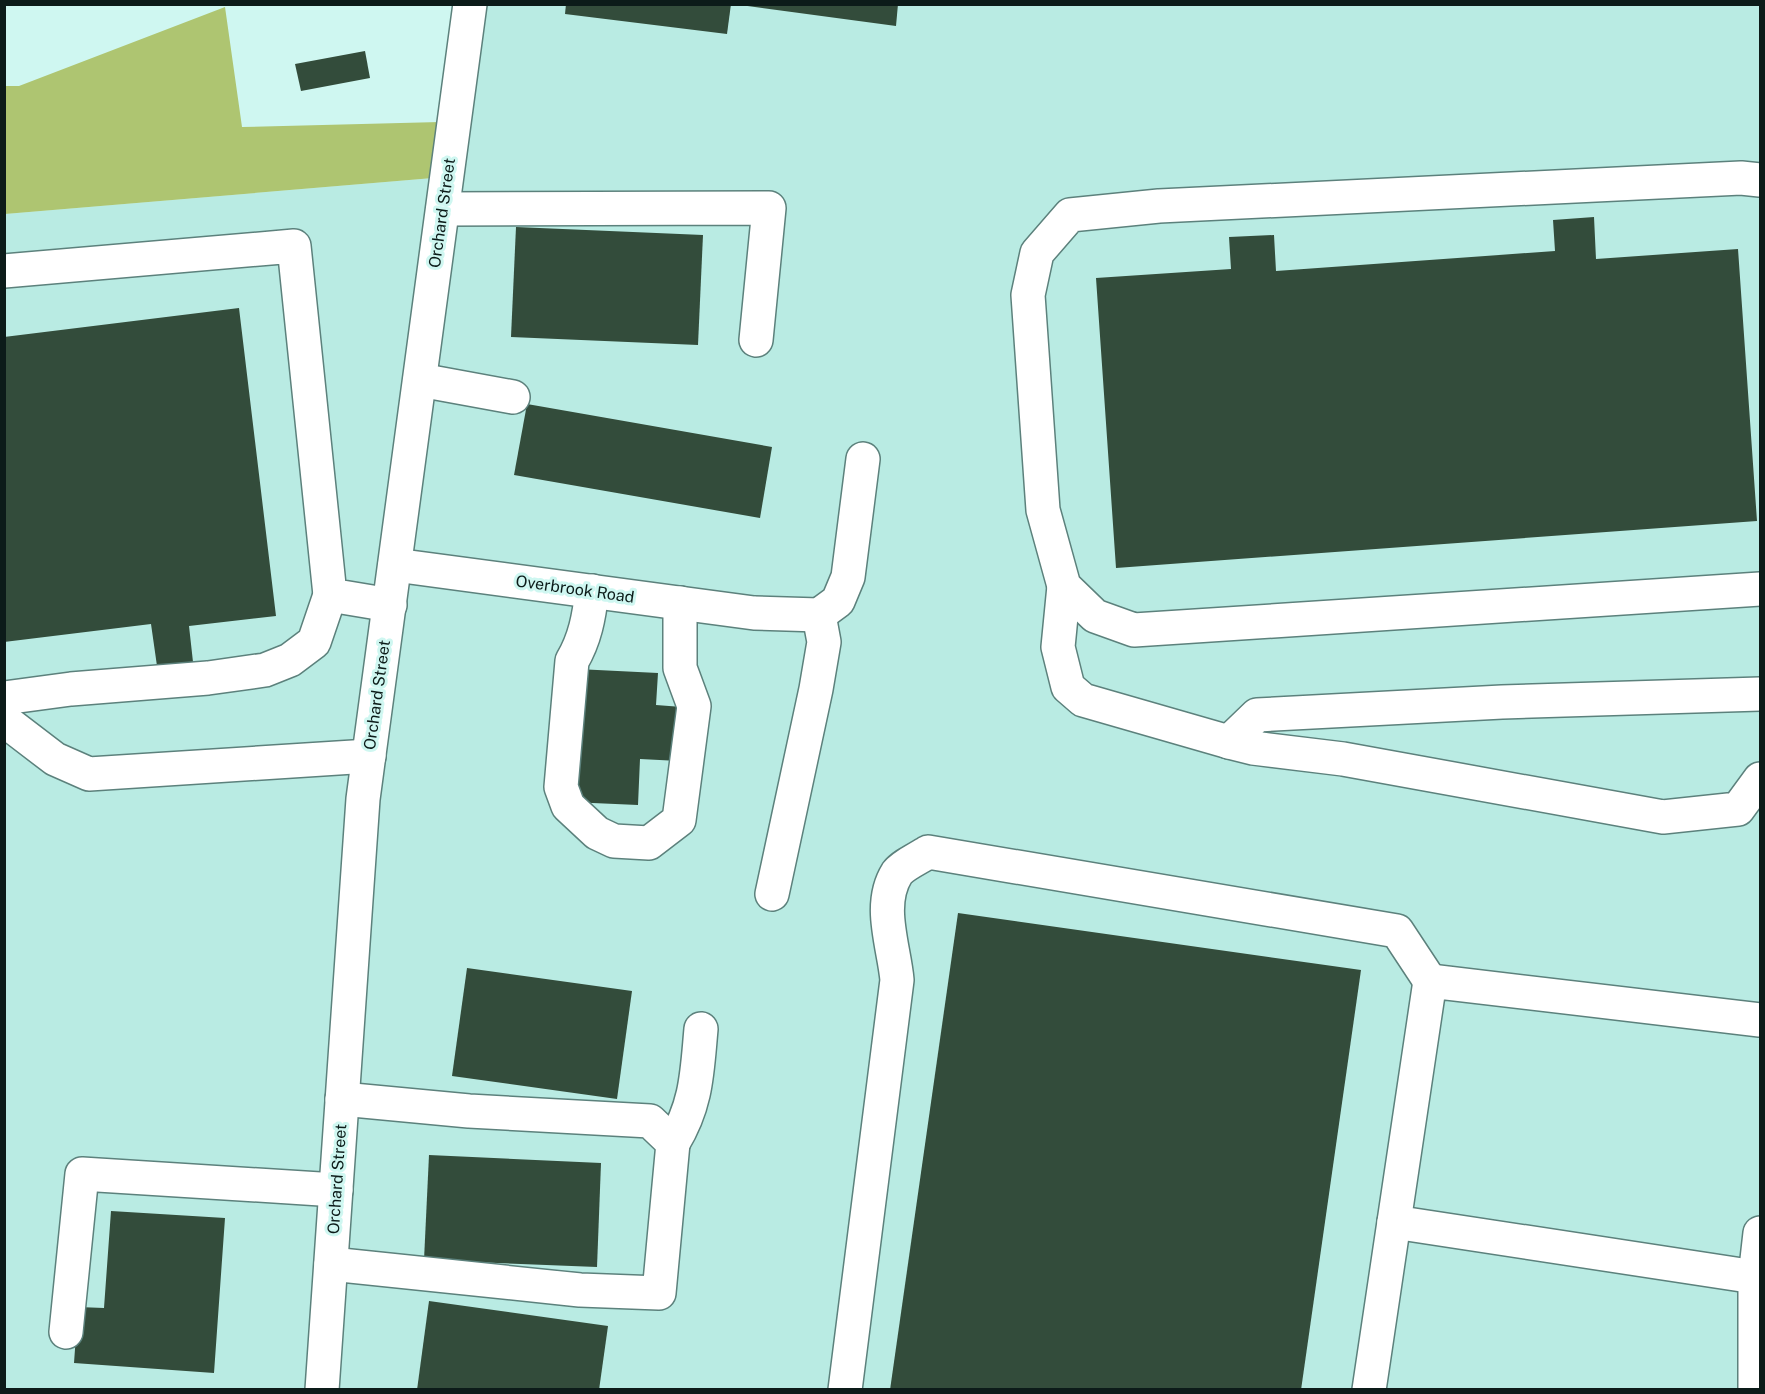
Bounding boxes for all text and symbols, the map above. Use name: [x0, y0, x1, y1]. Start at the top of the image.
street label: Orchard Street: [425, 157, 459, 269]
street label: Overbrook Road: [515, 571, 635, 607]
street label: Orchard Street: [360, 639, 394, 751]
street label: Orchard Street: [324, 1123, 350, 1235]

